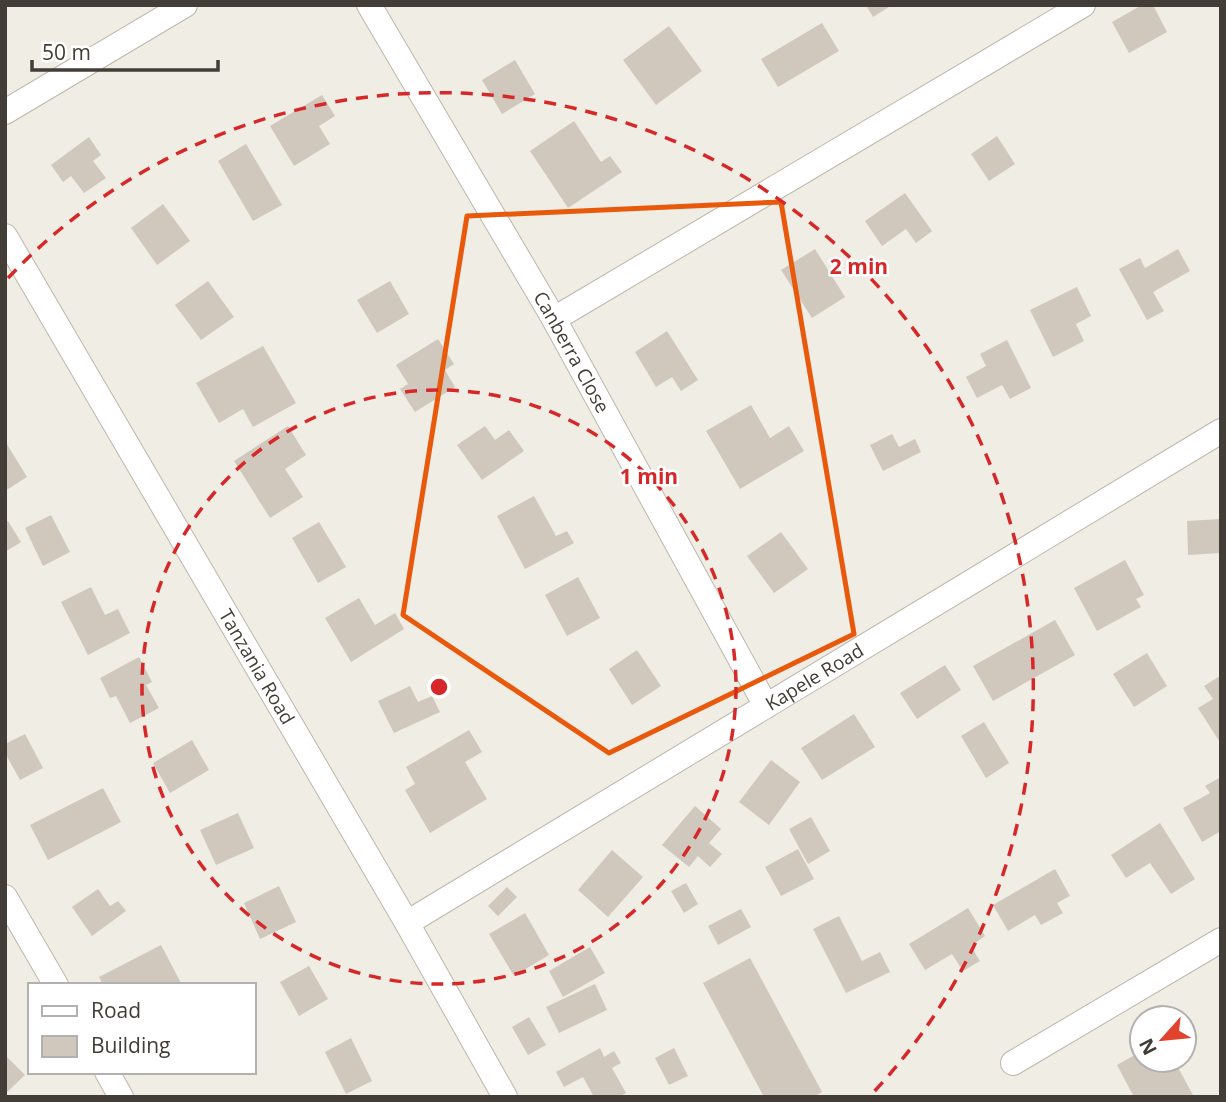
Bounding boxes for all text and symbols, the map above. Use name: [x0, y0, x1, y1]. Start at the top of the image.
scale bar: [32, 28, 217, 72]
text: 50 m: [42, 38, 91, 66]
text: 2 min: [830, 252, 888, 280]
street label: Canberra Close: [527, 286, 616, 418]
text: 1 min: [620, 462, 678, 490]
street label: Tanzania Road: [213, 604, 301, 729]
street label: Kapele Road: [760, 637, 868, 716]
centre of rings: [427, 675, 451, 699]
legend: [28, 983, 256, 1074]
text: Road: [91, 996, 141, 1024]
north arrow: [1128, 1004, 1198, 1074]
text: Building: [91, 1031, 170, 1059]
text: N: [1133, 1034, 1163, 1060]

